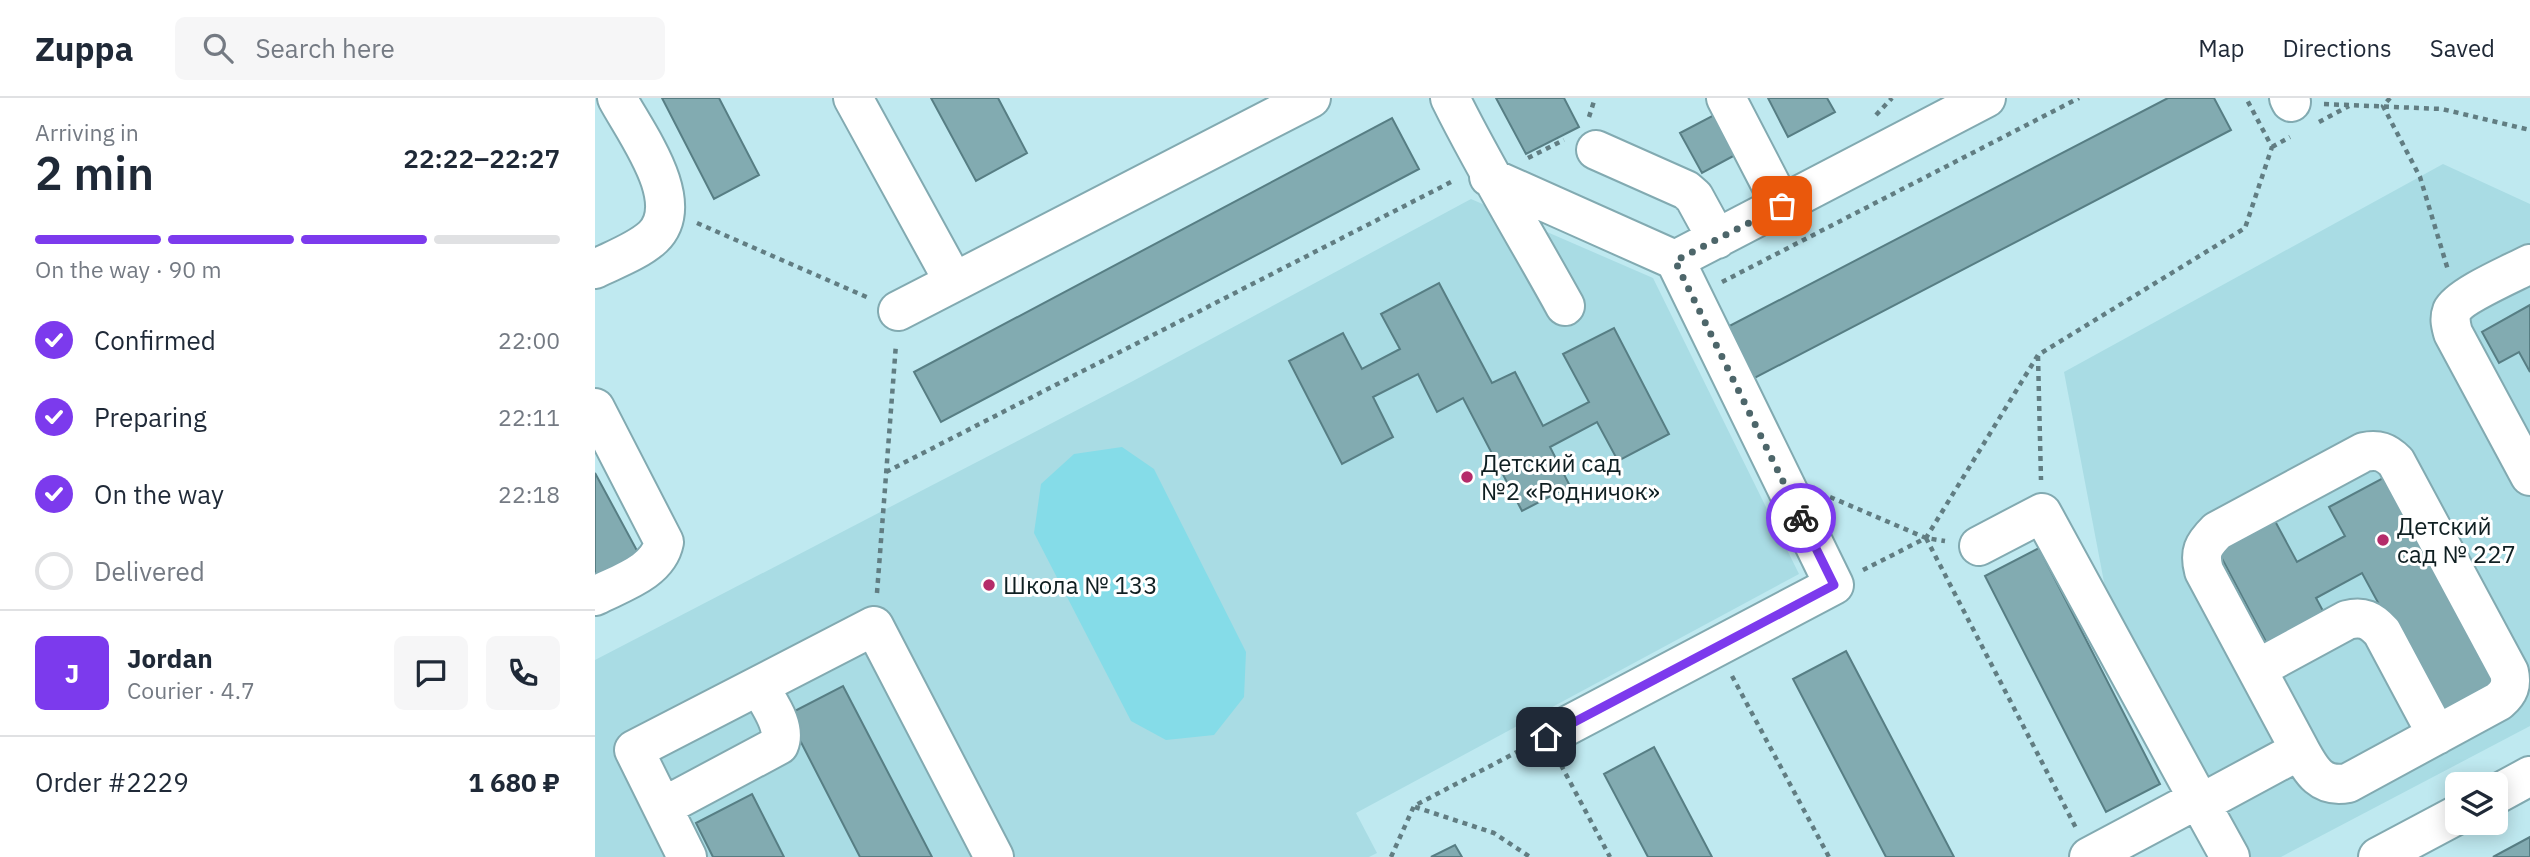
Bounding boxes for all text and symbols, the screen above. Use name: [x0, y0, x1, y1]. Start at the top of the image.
search box: [175, 17, 665, 80]
text: Zuppa: [35, 27, 133, 70]
icon: search: [199, 29, 237, 67]
text: Search here: [255, 31, 395, 65]
text: Map: [2198, 32, 2244, 64]
text: Directions: [2282, 32, 2392, 64]
text: Saved: [2430, 32, 2495, 64]
text: Arriving in: [35, 117, 139, 147]
text: 22:22–22:27: [403, 141, 560, 175]
text: 2 min: [35, 143, 154, 203]
pin: [1752, 176, 1812, 236]
icon: bag: [1763, 187, 1801, 225]
text: On the way · 90 m: [35, 254, 222, 284]
icon: check: [35, 321, 73, 359]
text: Confirmed: [94, 323, 216, 357]
text: 22:00: [498, 325, 560, 355]
icon: check: [35, 398, 73, 436]
text: Preparing: [94, 400, 207, 434]
text: 22:11: [498, 402, 560, 432]
place label: Детский сад №2 «Родничок»: [1481, 447, 1660, 507]
marker: Детский сад №2 «Родничок»: [1459, 469, 1475, 485]
icon: check: [35, 475, 73, 513]
text: On the way: [94, 477, 224, 511]
text: 22:18: [498, 479, 560, 509]
courier: [1766, 483, 1836, 553]
icon: bike: [1782, 499, 1820, 537]
place label: Детский сад № 227: [2397, 510, 2516, 570]
marker: Детский сад № 227: [2375, 532, 2391, 548]
text: Delivered: [94, 554, 205, 588]
place label: Школа № 133: [1003, 569, 1158, 601]
marker: Школа № 133: [981, 577, 997, 593]
button: chat: [394, 636, 468, 710]
button: phone: [486, 636, 560, 710]
text: Jordan: [127, 641, 213, 675]
text: J: [65, 656, 79, 690]
text: Courier · 4.7: [127, 675, 255, 705]
pin: [1516, 707, 1576, 767]
icon: home: [1527, 718, 1565, 756]
text: Order #2229: [35, 765, 189, 799]
text: 1 680 ₽: [468, 765, 560, 799]
map controls: [2445, 772, 2508, 835]
button: layers: [2445, 772, 2508, 835]

